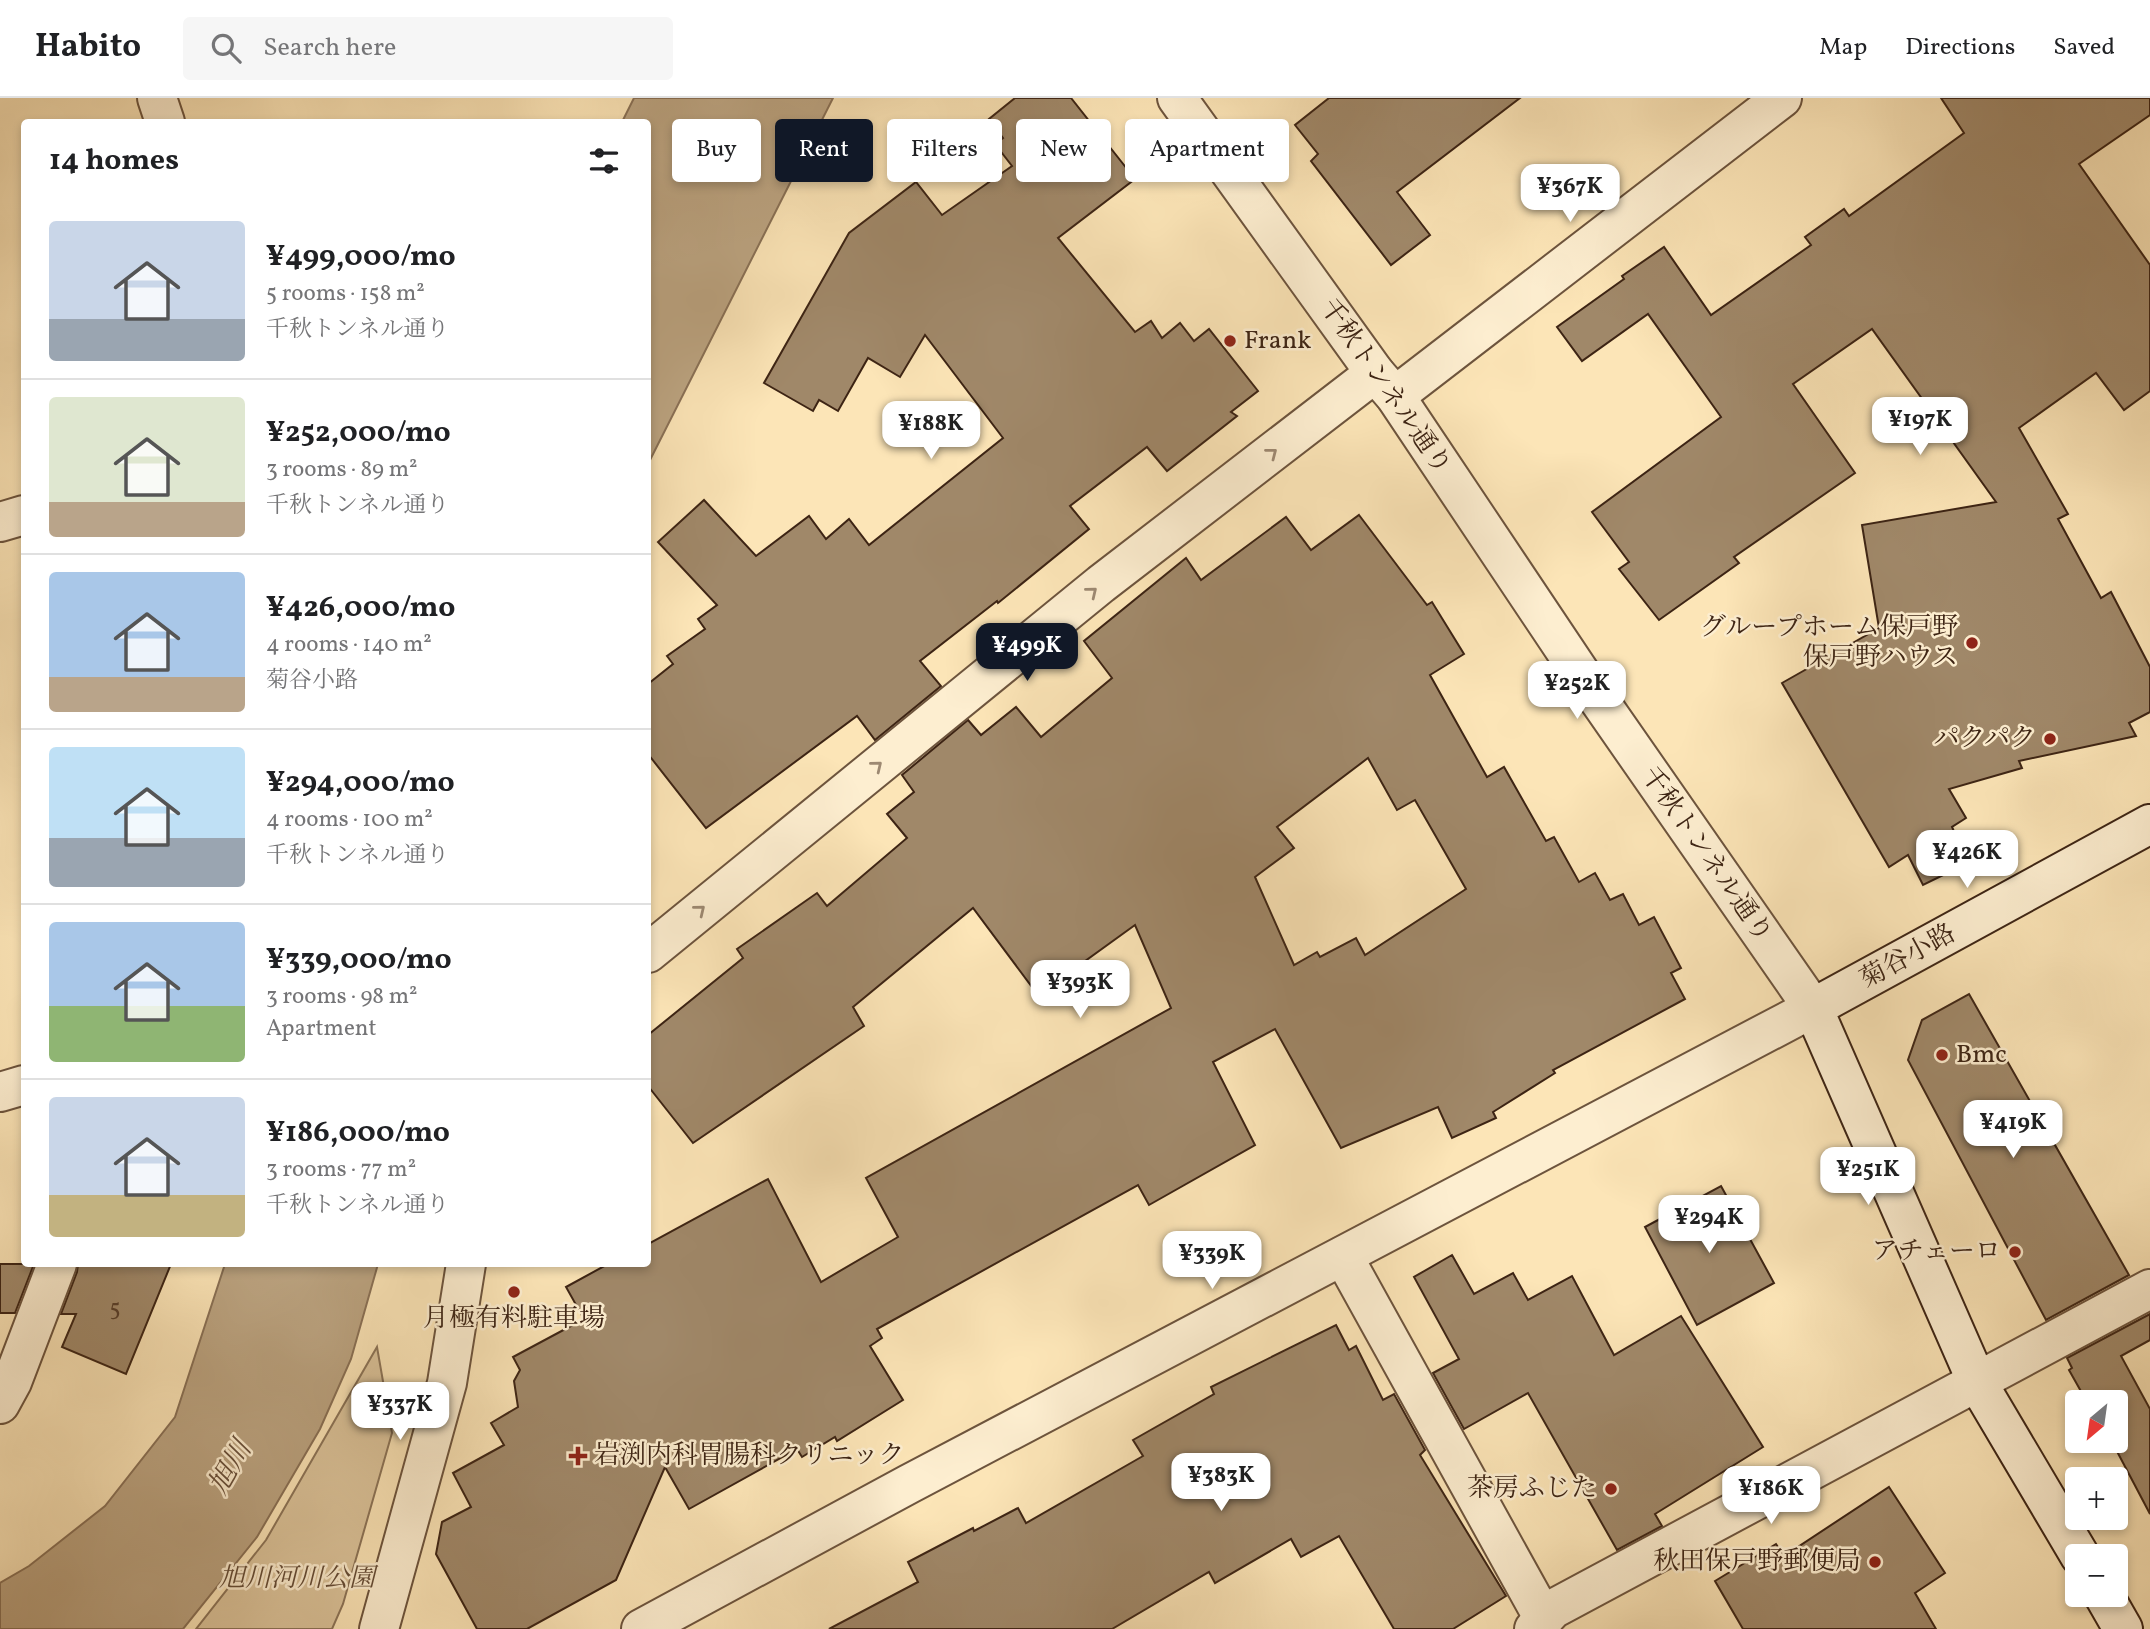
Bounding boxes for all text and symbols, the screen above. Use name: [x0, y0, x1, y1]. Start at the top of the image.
search box: [183, 17, 673, 80]
text: Habito: [35, 25, 141, 71]
icon: search: [207, 29, 245, 67]
text: Search here: [263, 30, 396, 66]
text: Map: [1819, 31, 1867, 65]
text: Directions: [1905, 31, 2015, 65]
text: Saved: [2053, 31, 2115, 65]
chip: Buy: [672, 119, 761, 182]
chip: Rent: [775, 119, 873, 182]
chip: Filters: [887, 119, 1002, 182]
chip: New: [1016, 119, 1111, 182]
chip: Apartment: [1125, 119, 1289, 182]
text: 14 homes: [49, 140, 179, 182]
icon: filters: [585, 142, 623, 180]
pin: ¥367K: [1521, 164, 1619, 224]
text: ¥367K: [1537, 171, 1603, 203]
text: ¥499,000/mo: [266, 236, 456, 278]
icon: home: [105, 249, 189, 333]
text: 5 rooms · 158 m²: [266, 278, 425, 310]
street label: 千秋トンネル通り: [1311, 292, 1459, 482]
text: 千秋トンネル通り: [266, 314, 449, 346]
place label: Frank: [1244, 323, 1311, 359]
marker: Frank: [1222, 333, 1238, 349]
pin: ¥197K: [1871, 398, 1969, 457]
pin: ¥188K: [882, 402, 980, 461]
text: ¥197K: [1888, 404, 1952, 436]
text: ¥188K: [898, 408, 964, 440]
text: ¥252,000/mo: [266, 412, 451, 454]
icon: home: [105, 425, 189, 509]
one-way arrow: [1264, 448, 1276, 461]
text: 3 rooms · 89 m²: [266, 454, 418, 486]
text: 千秋トンネル通り: [266, 490, 449, 522]
text: ¥426,000/mo: [266, 587, 455, 629]
one-way arrow: [1083, 588, 1096, 600]
icon: home: [105, 600, 189, 684]
place label: グループホーム保戸野 保戸野ハウス: [1700, 610, 1958, 676]
pin: ¥499K: [978, 624, 1076, 683]
text: 4 rooms · 140 m²: [266, 629, 432, 661]
text: ¥499K: [992, 630, 1062, 662]
marker: グループホーム保戸野 保戸野ハウス: [1964, 635, 1980, 651]
pin: ¥252K: [1528, 662, 1626, 721]
text: 菊谷小路: [266, 665, 358, 697]
text: ¥252K: [1544, 668, 1610, 700]
place label: パクパク: [1934, 721, 2036, 757]
marker: パクパク: [2042, 731, 2058, 747]
street label: 千秋トンネル通り: [1632, 760, 1780, 950]
text: ¥294,000/mo: [266, 762, 455, 804]
one-way arrow: [870, 762, 882, 775]
icon: home: [105, 775, 189, 859]
text: 4 rooms · 100 m²: [266, 804, 433, 836]
pin: ¥426K: [1918, 830, 2016, 890]
text: ¥426K: [1932, 837, 2002, 869]
text: 千秋トンネル通り: [266, 840, 449, 872]
one-way arrow: [693, 905, 705, 918]
street label: 菊谷小路: [1854, 916, 1962, 998]
text: ¥339,000/mo: [266, 939, 452, 981]
icon: home: [105, 950, 189, 1034]
pin: ¥393K: [1031, 960, 1129, 1020]
text: ¥393K: [1047, 967, 1113, 999]
text: 3 rooms · 98 m²: [266, 981, 418, 1013]
text: Apartment: [266, 1013, 377, 1045]
place label: Bmc: [1956, 1037, 2007, 1073]
marker: Bmc: [1934, 1047, 1950, 1063]
pin: ¥419K: [1964, 1100, 2062, 1160]
text: ¥419K: [1979, 1107, 2047, 1139]
text: ¥186,000/mo: [266, 1112, 450, 1154]
icon: home: [105, 1125, 189, 1209]
pin: ¥251K: [1819, 1148, 1917, 1207]
text: 3 rooms · 77 m²: [266, 1154, 416, 1186]
text: ¥251K: [1836, 1154, 1900, 1186]
text: 千秋トンネル通り: [266, 1190, 449, 1222]
pin: ¥294K: [1660, 1196, 1758, 1255]
text: ¥294K: [1674, 1202, 1744, 1234]
pin: ¥339K: [1163, 1232, 1261, 1291]
place label: アチェーロ: [1872, 1234, 2001, 1270]
text: ¥339K: [1179, 1238, 1245, 1270]
marker: アチェーロ: [2007, 1244, 2023, 1260]
marker: 月極有料駐車場: [506, 1284, 522, 1300]
house number: 5: [109, 1293, 121, 1325]
place label: 月極有料駐車場: [423, 1301, 605, 1337]
pin: ¥337K: [351, 1382, 449, 1442]
text: ¥337K: [367, 1389, 433, 1421]
north arrow: [2065, 1390, 2128, 1452]
map controls: [2065, 1390, 2128, 1607]
water label: 旭川: [200, 1431, 263, 1502]
place label: 岩渕内科胃腸科クリニック: [594, 1438, 904, 1474]
marker: 岩渕内科胃腸科クリニック: [568, 1446, 588, 1466]
pin: ¥383K: [1172, 1454, 1270, 1513]
text: ¥383K: [1187, 1460, 1255, 1492]
pin: ¥186K: [1722, 1466, 1820, 1526]
button: +: [2065, 1467, 2128, 1530]
place label: 茶房ふじた: [1467, 1471, 1597, 1507]
text: ¥186K: [1738, 1473, 1804, 1505]
marker: 茶房ふじた: [1603, 1481, 1619, 1497]
place label: 秋田保戸野郵便局: [1653, 1544, 1861, 1580]
button: −: [2065, 1544, 2128, 1607]
marker: 秋田保戸野郵便局: [1867, 1554, 1883, 1570]
park label: 旭川河川公園: [219, 1561, 379, 1597]

